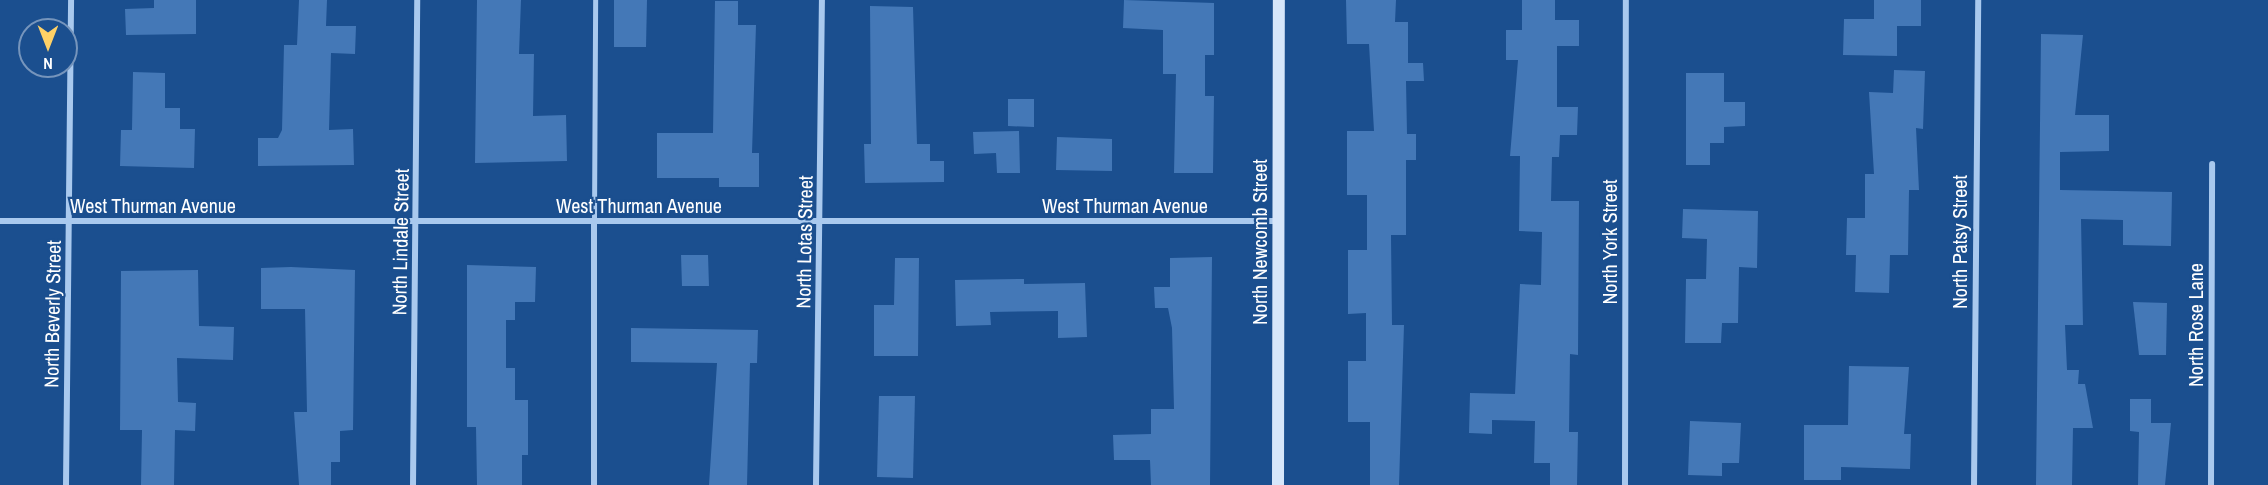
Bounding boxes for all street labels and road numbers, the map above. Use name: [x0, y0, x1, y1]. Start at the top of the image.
street label: North Newcomb Street: [1247, 159, 1271, 325]
street label: North Lindale Street: [387, 168, 413, 316]
street label: North Lotas Street: [791, 175, 817, 309]
street label: North Patsy Street: [1947, 175, 1971, 309]
street label: North York Street: [1597, 179, 1621, 305]
street label: West Thurman Avenue: [69, 193, 237, 217]
street label: West Thurman Avenue: [555, 193, 723, 217]
street label: West Thurman Avenue: [1041, 193, 1209, 217]
street label: North Beverly Street: [39, 240, 65, 388]
street label: North Rose Lane: [2183, 263, 2207, 387]

